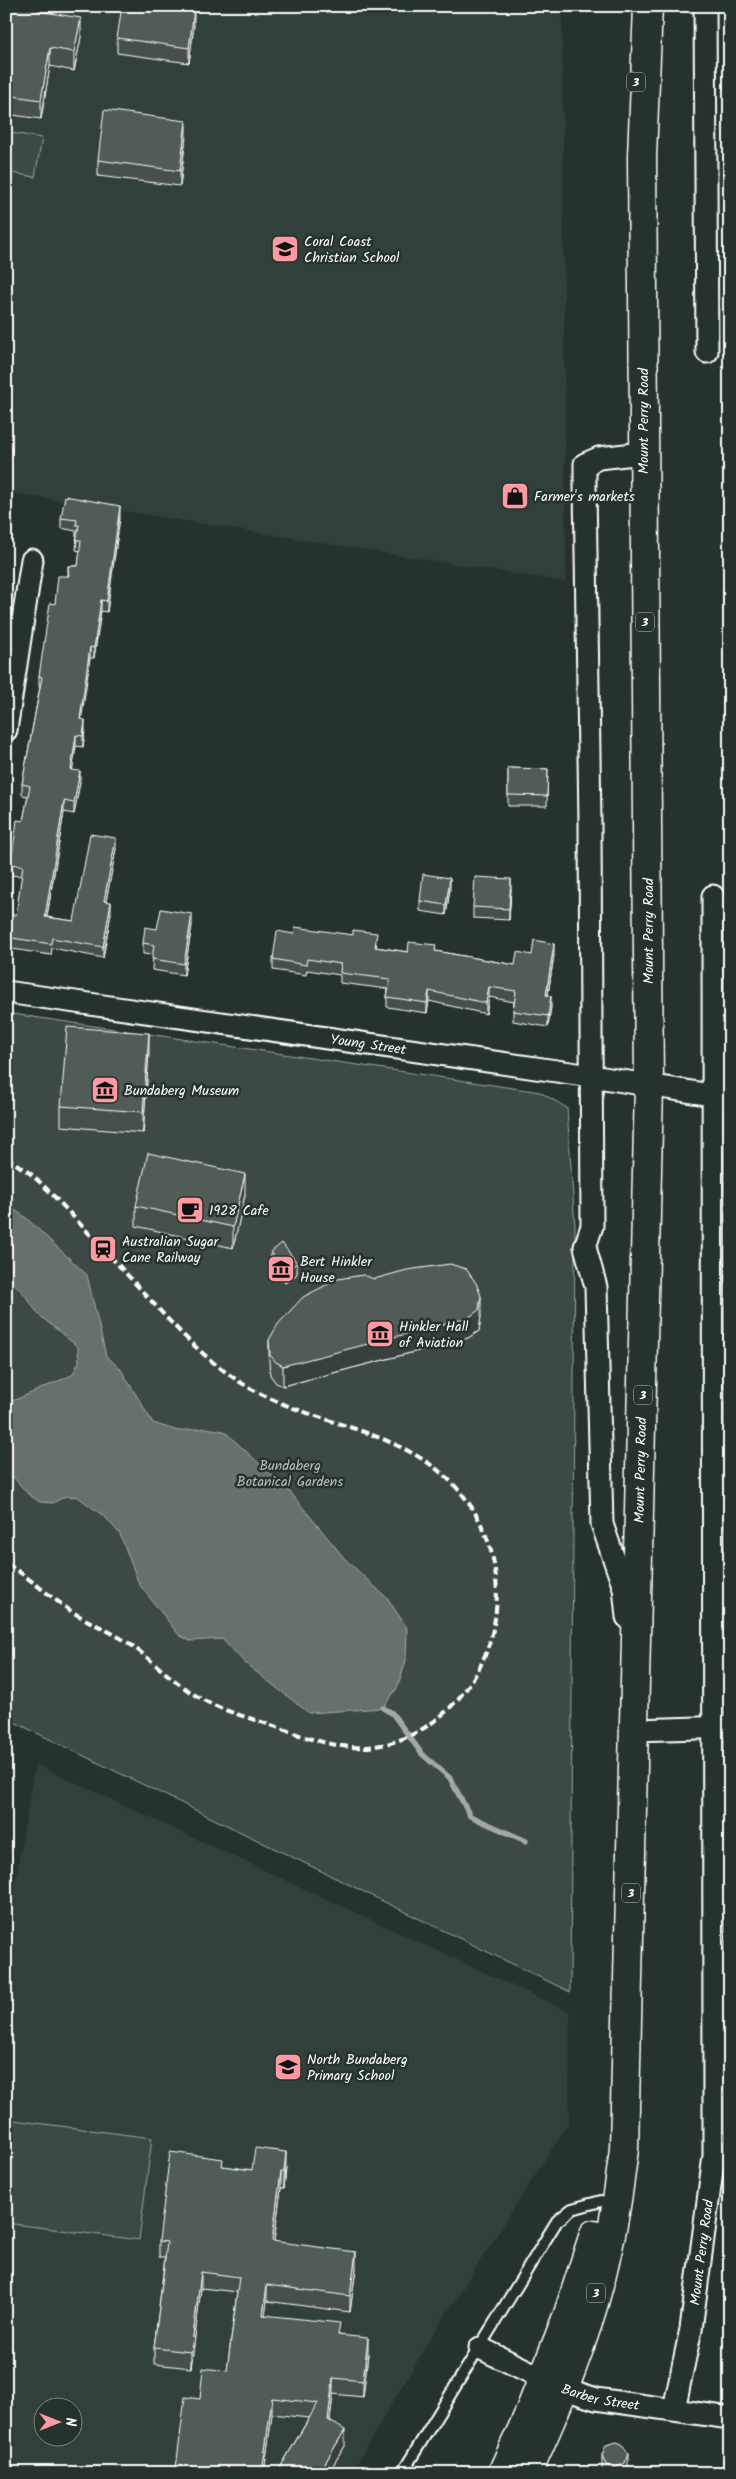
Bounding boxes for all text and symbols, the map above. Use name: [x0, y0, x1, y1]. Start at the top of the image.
road number: 3: [627, 72, 645, 91]
place label: Coral Coast Christian School: [304, 231, 400, 269]
school or university icon: Coral Coast Christian School: [270, 234, 300, 264]
street label: Mount Perry Road: [633, 367, 655, 474]
shop icon: Farmer's markets: [500, 481, 530, 511]
place label: Farmer's markets: [534, 486, 635, 508]
road number: 3: [636, 612, 654, 632]
street label: Mount Perry Road: [638, 877, 660, 984]
street label: Young Street: [329, 1029, 408, 1061]
museum icon: Bundaberg Museum: [90, 1075, 120, 1105]
place label: Bundaberg Museum: [124, 1080, 239, 1102]
cafe icon: 1928 Cafe: [175, 1195, 205, 1225]
place label: 1928 Cafe: [209, 1200, 270, 1222]
place label: Australian Sugar Cane Railway: [122, 1231, 220, 1269]
station icon: Australian Sugar Cane Railway: [88, 1234, 118, 1264]
place label: Bert Hinkler House: [300, 1251, 373, 1289]
museum icon: Bert Hinkler House: [266, 1254, 296, 1284]
place label: Hinkler Hall of Aviation: [399, 1316, 469, 1354]
museum icon: Hinkler Hall of Aviation: [365, 1319, 395, 1349]
road number: 3: [634, 1386, 652, 1404]
street label: Mount Perry Road: [629, 1416, 653, 1524]
park label: Bundaberg Botanical Gardens: [237, 1455, 343, 1493]
road number: 3: [622, 1884, 640, 1902]
place label: North Bundaberg Primary School: [307, 2049, 408, 2087]
school or university icon: North Bundaberg Primary School: [273, 2052, 303, 2082]
street label: Mount Perry Road: [684, 2198, 720, 2307]
road number: 3: [587, 2284, 605, 2302]
street label: Barber Street: [558, 2379, 641, 2417]
north arrow: [32, 2396, 82, 2446]
text: N: [59, 2418, 81, 2427]

